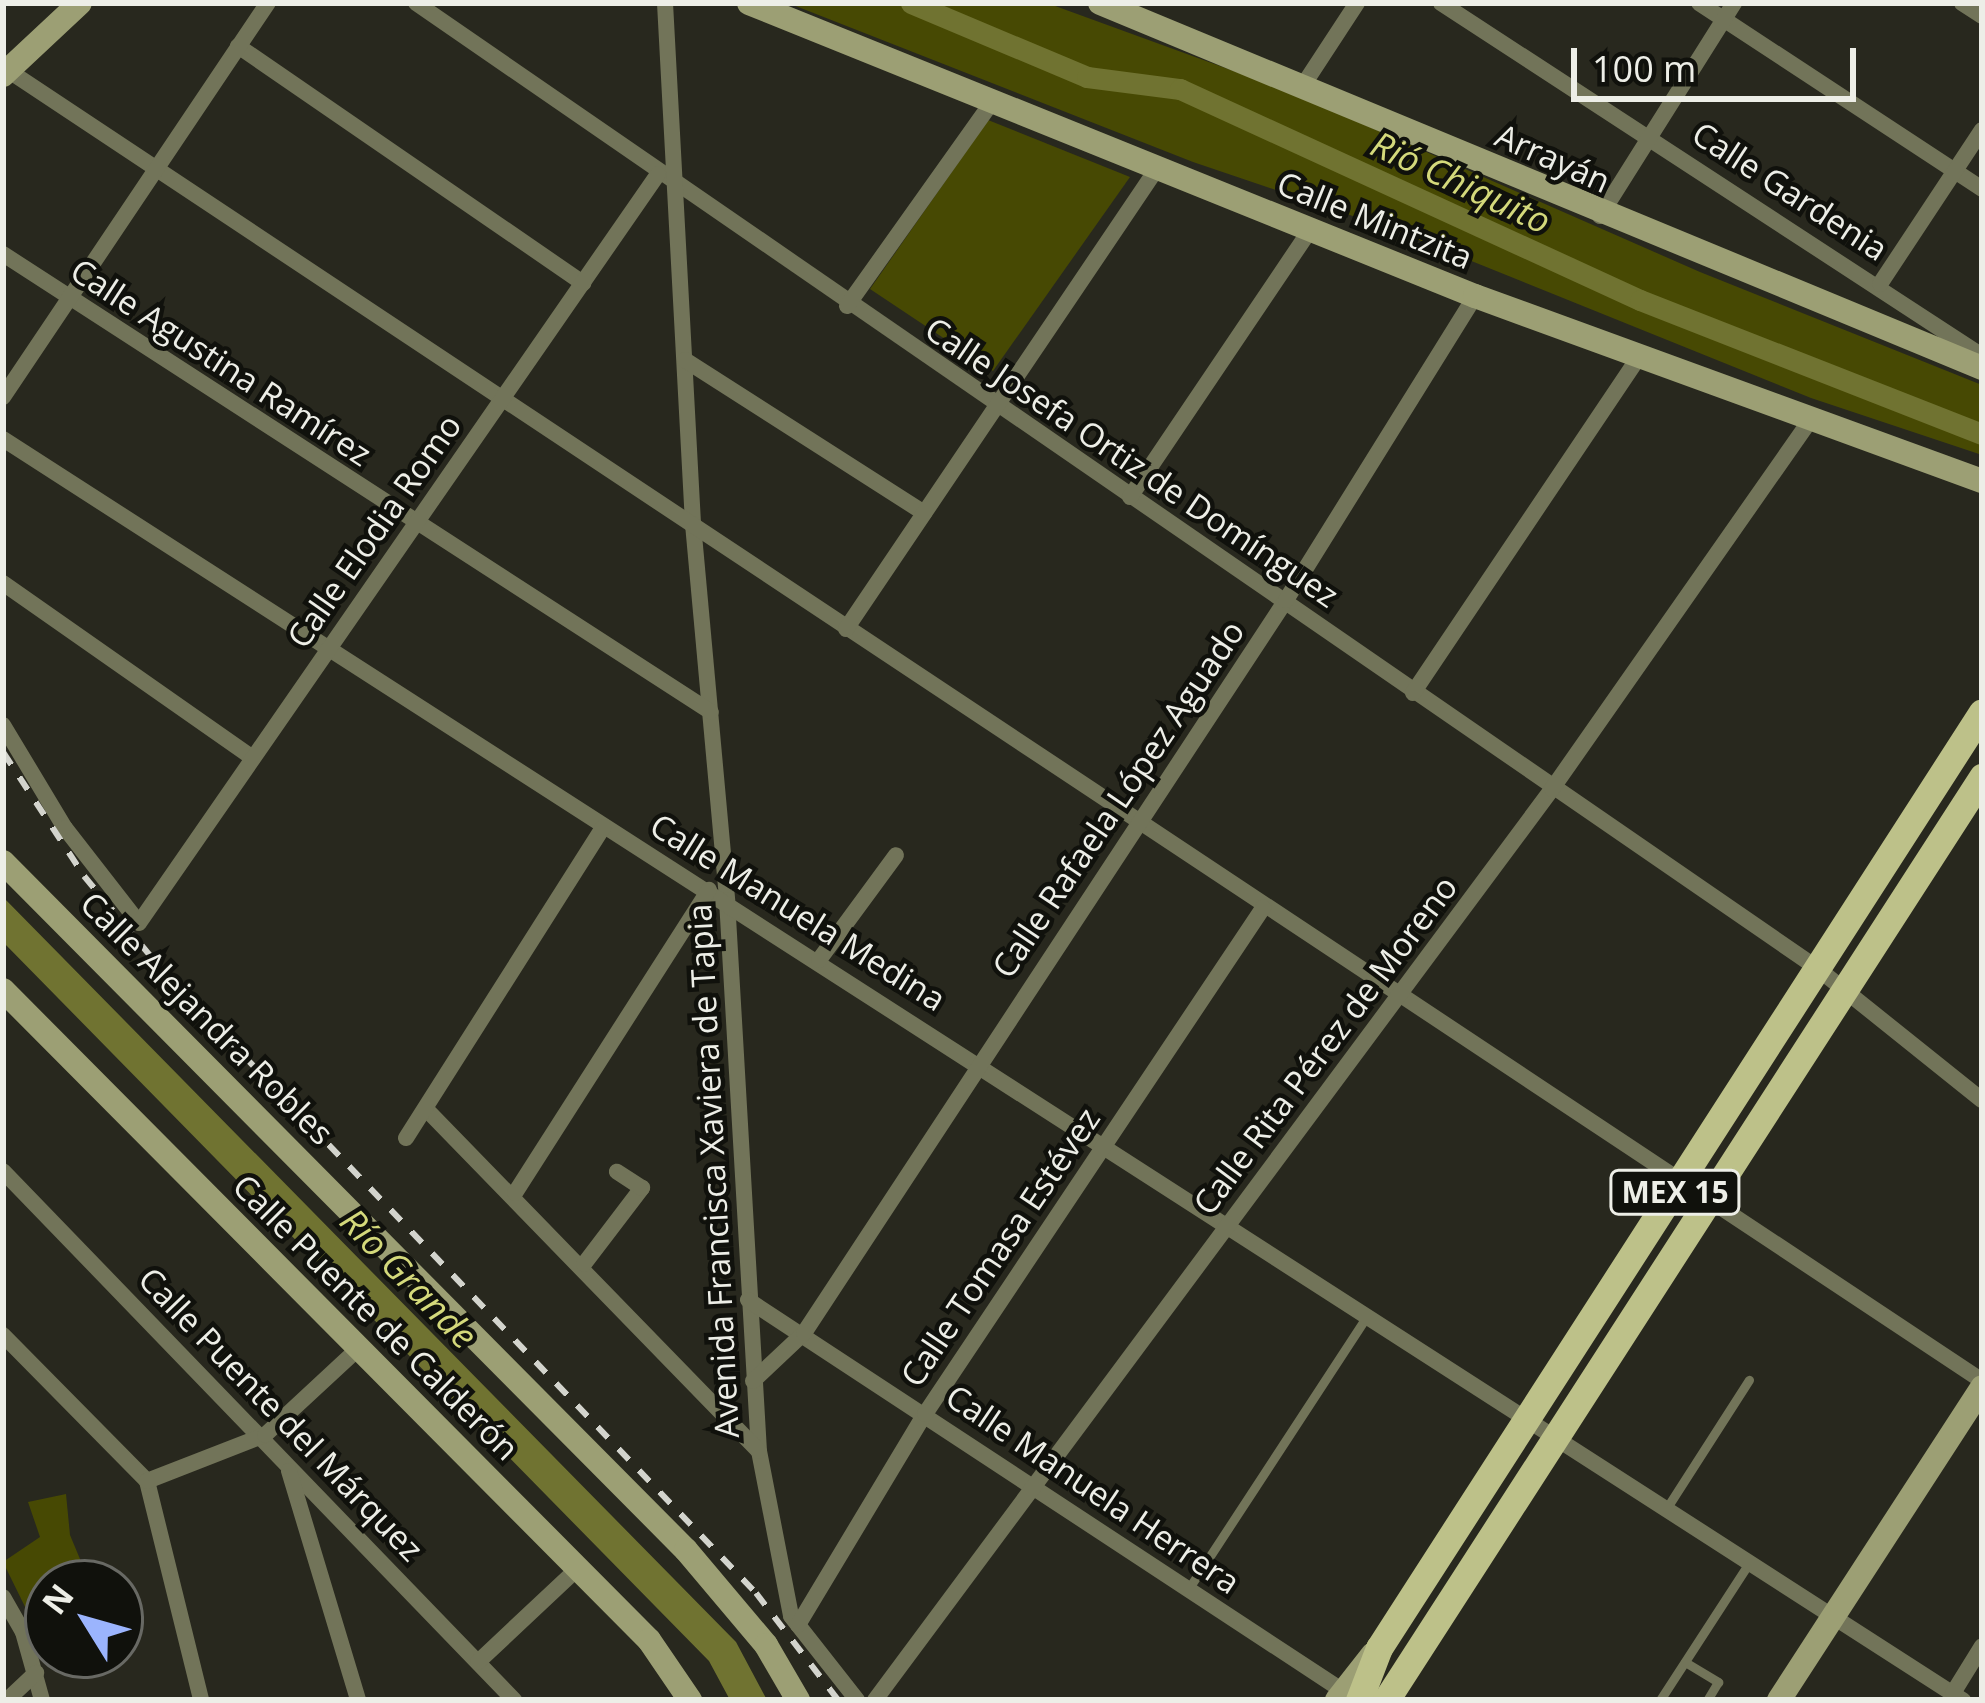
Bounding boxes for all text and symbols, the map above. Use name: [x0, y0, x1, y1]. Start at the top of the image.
scale bar: [1577, 24, 1862, 98]
text: 100 m: [1592, 44, 1696, 93]
street label: Calle Gardenia: [1685, 113, 1895, 269]
street label: Arrayán: [1490, 115, 1616, 201]
water label: Rió Chiquito: [1364, 122, 1558, 242]
street label: Calle Mintzita: [1272, 163, 1478, 277]
street label: Calle Agustina Ramírez: [63, 250, 379, 474]
street label: Calle Josefa Ortiz de Domínguez: [918, 309, 1346, 615]
street label: Calle Elodia Romo: [279, 407, 469, 655]
street label: Calle Rafaela López Aguado: [984, 613, 1252, 985]
street label: Calle Manuela Medina: [643, 805, 953, 1019]
street label: Calle Rita Pérez de Moreno: [1185, 868, 1465, 1222]
street label: Calle Alejandra Robles: [72, 883, 342, 1153]
street label: Avenida Francisca Xaviera de Tapia: [679, 903, 747, 1439]
street label: Calle Tomasa Estévez: [892, 1100, 1108, 1394]
street label: Calle Puente de Calderón: [225, 1166, 527, 1468]
road number: MEX 15: [1609, 1168, 1741, 1216]
water label: Río Grande: [332, 1199, 486, 1357]
street label: Calle Puente del Márquez: [131, 1259, 431, 1569]
street label: Calle Manuela Herrera: [939, 1376, 1247, 1602]
north arrow: [24, 1559, 144, 1679]
text: N: [31, 1575, 83, 1623]

